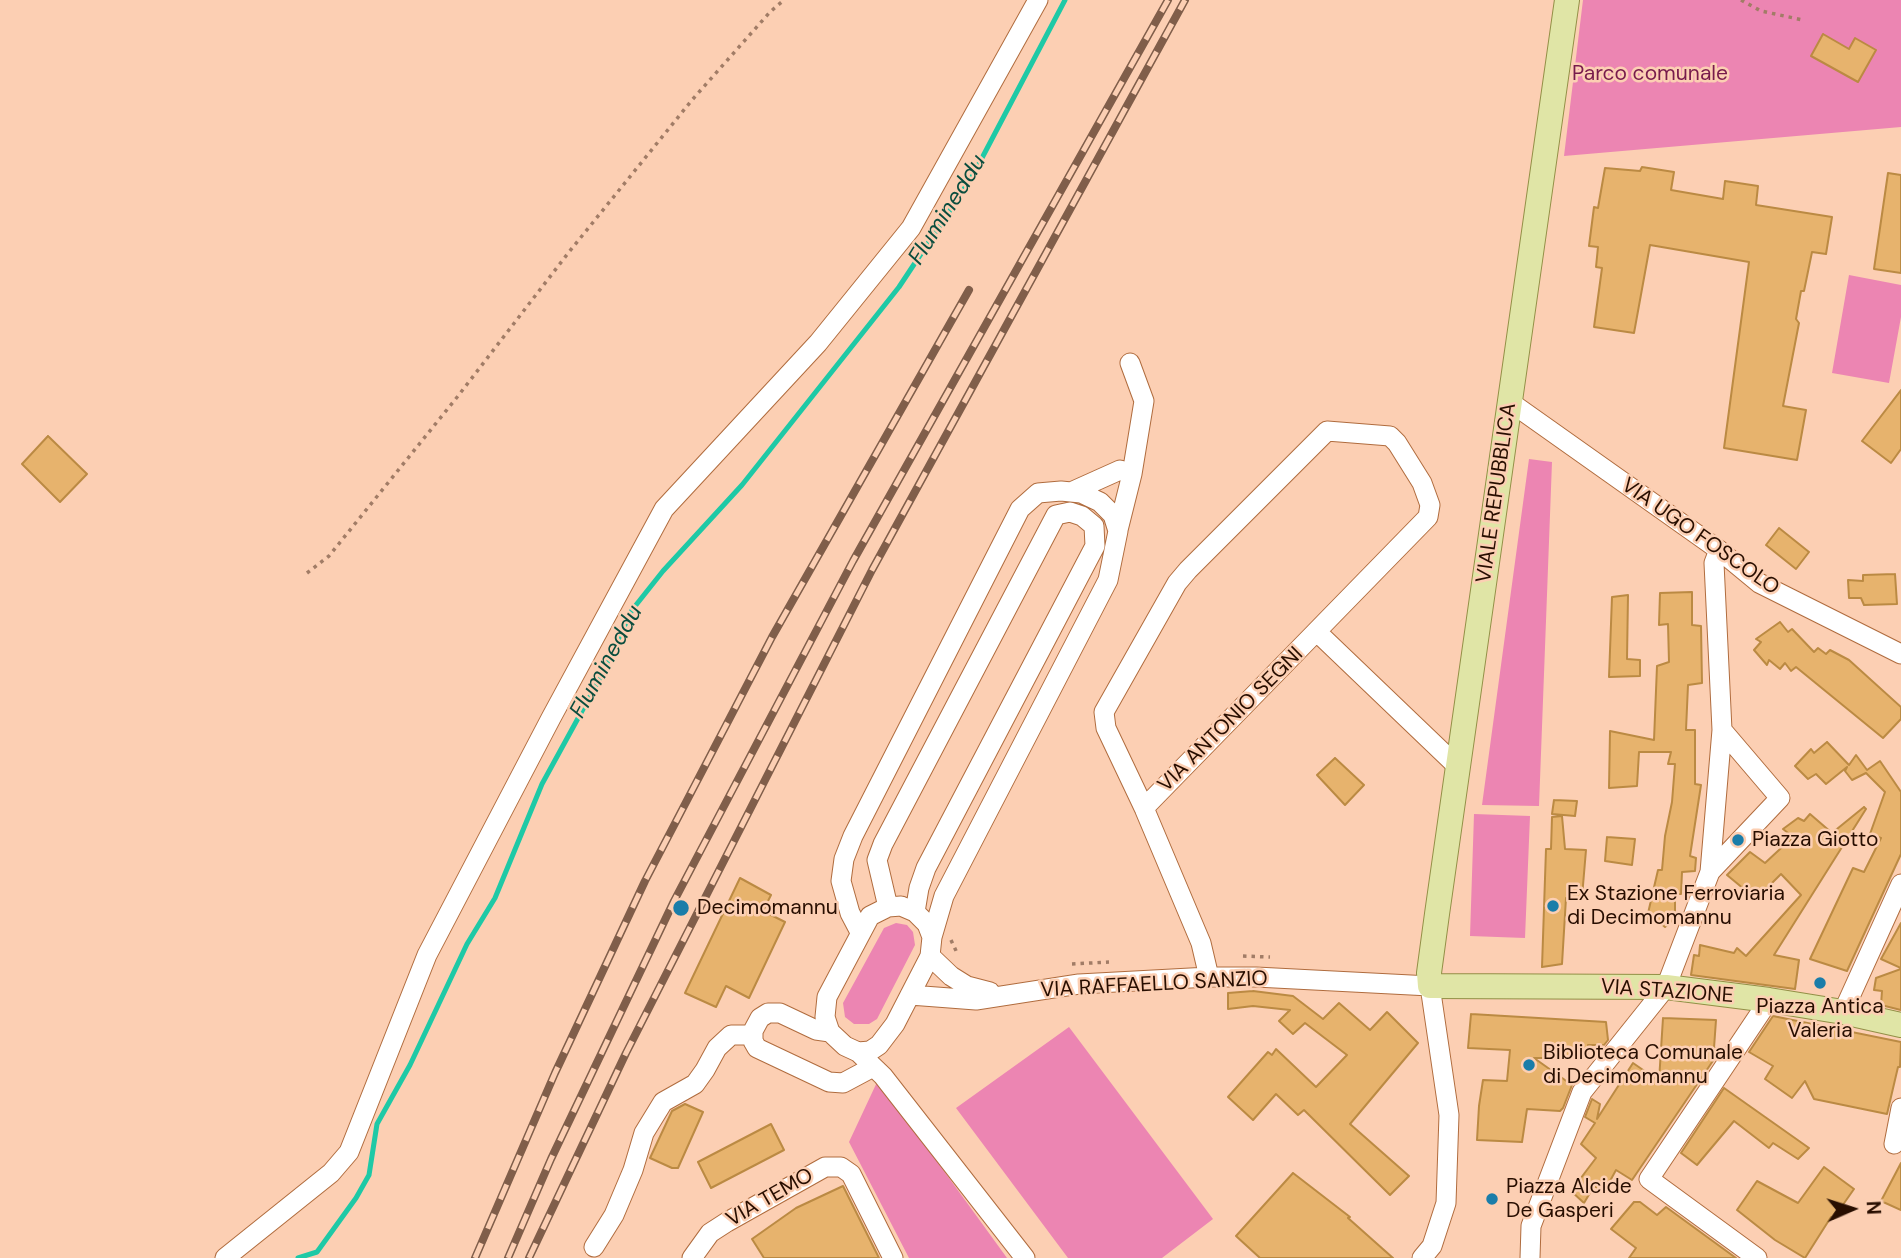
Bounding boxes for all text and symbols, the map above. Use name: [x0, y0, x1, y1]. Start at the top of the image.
park label: Parco comunale: [1572, 61, 1728, 87]
water label: Flumineddu: [903, 150, 993, 270]
street label: VIALE REPUBBLICA: [1472, 401, 1522, 585]
street label: VIA UGO FOSCOLO: [1616, 473, 1784, 601]
water label: Flumineddu: [565, 601, 649, 723]
street label: VIA ANTONIO SEGNI: [1153, 642, 1309, 798]
place label: Piazza Giotto: [1752, 827, 1879, 853]
marker: Piazza Giotto: [1730, 832, 1746, 848]
place label: Ex Stazione Ferroviaria di Decimomannu: [1567, 881, 1785, 931]
place label: Decimomannu: [697, 895, 838, 921]
marker: Decimomannu: [671, 898, 691, 918]
marker: Ex Stazione Ferroviaria di Decimomannu: [1545, 898, 1561, 914]
street label: VIA RAFFAELLO SANZIO: [1040, 966, 1268, 1004]
street label: VIA STAZIONE: [1600, 975, 1734, 1009]
marker: Piazza Antica Valeria: [1812, 975, 1828, 991]
place label: Piazza Antica Valeria: [1756, 994, 1884, 1044]
place label: Biblioteca Comunale di Decimomannu: [1543, 1040, 1743, 1090]
marker: Biblioteca Comunale di Decimomannu: [1521, 1057, 1537, 1073]
street label: VIA TEMO: [722, 1163, 818, 1233]
place label: Piazza Alcide De Gasperi: [1506, 1174, 1632, 1224]
north arrow: [1817, 1174, 1887, 1244]
marker: Piazza Alcide De Gasperi: [1484, 1191, 1500, 1207]
text: N: [1861, 1200, 1886, 1215]

